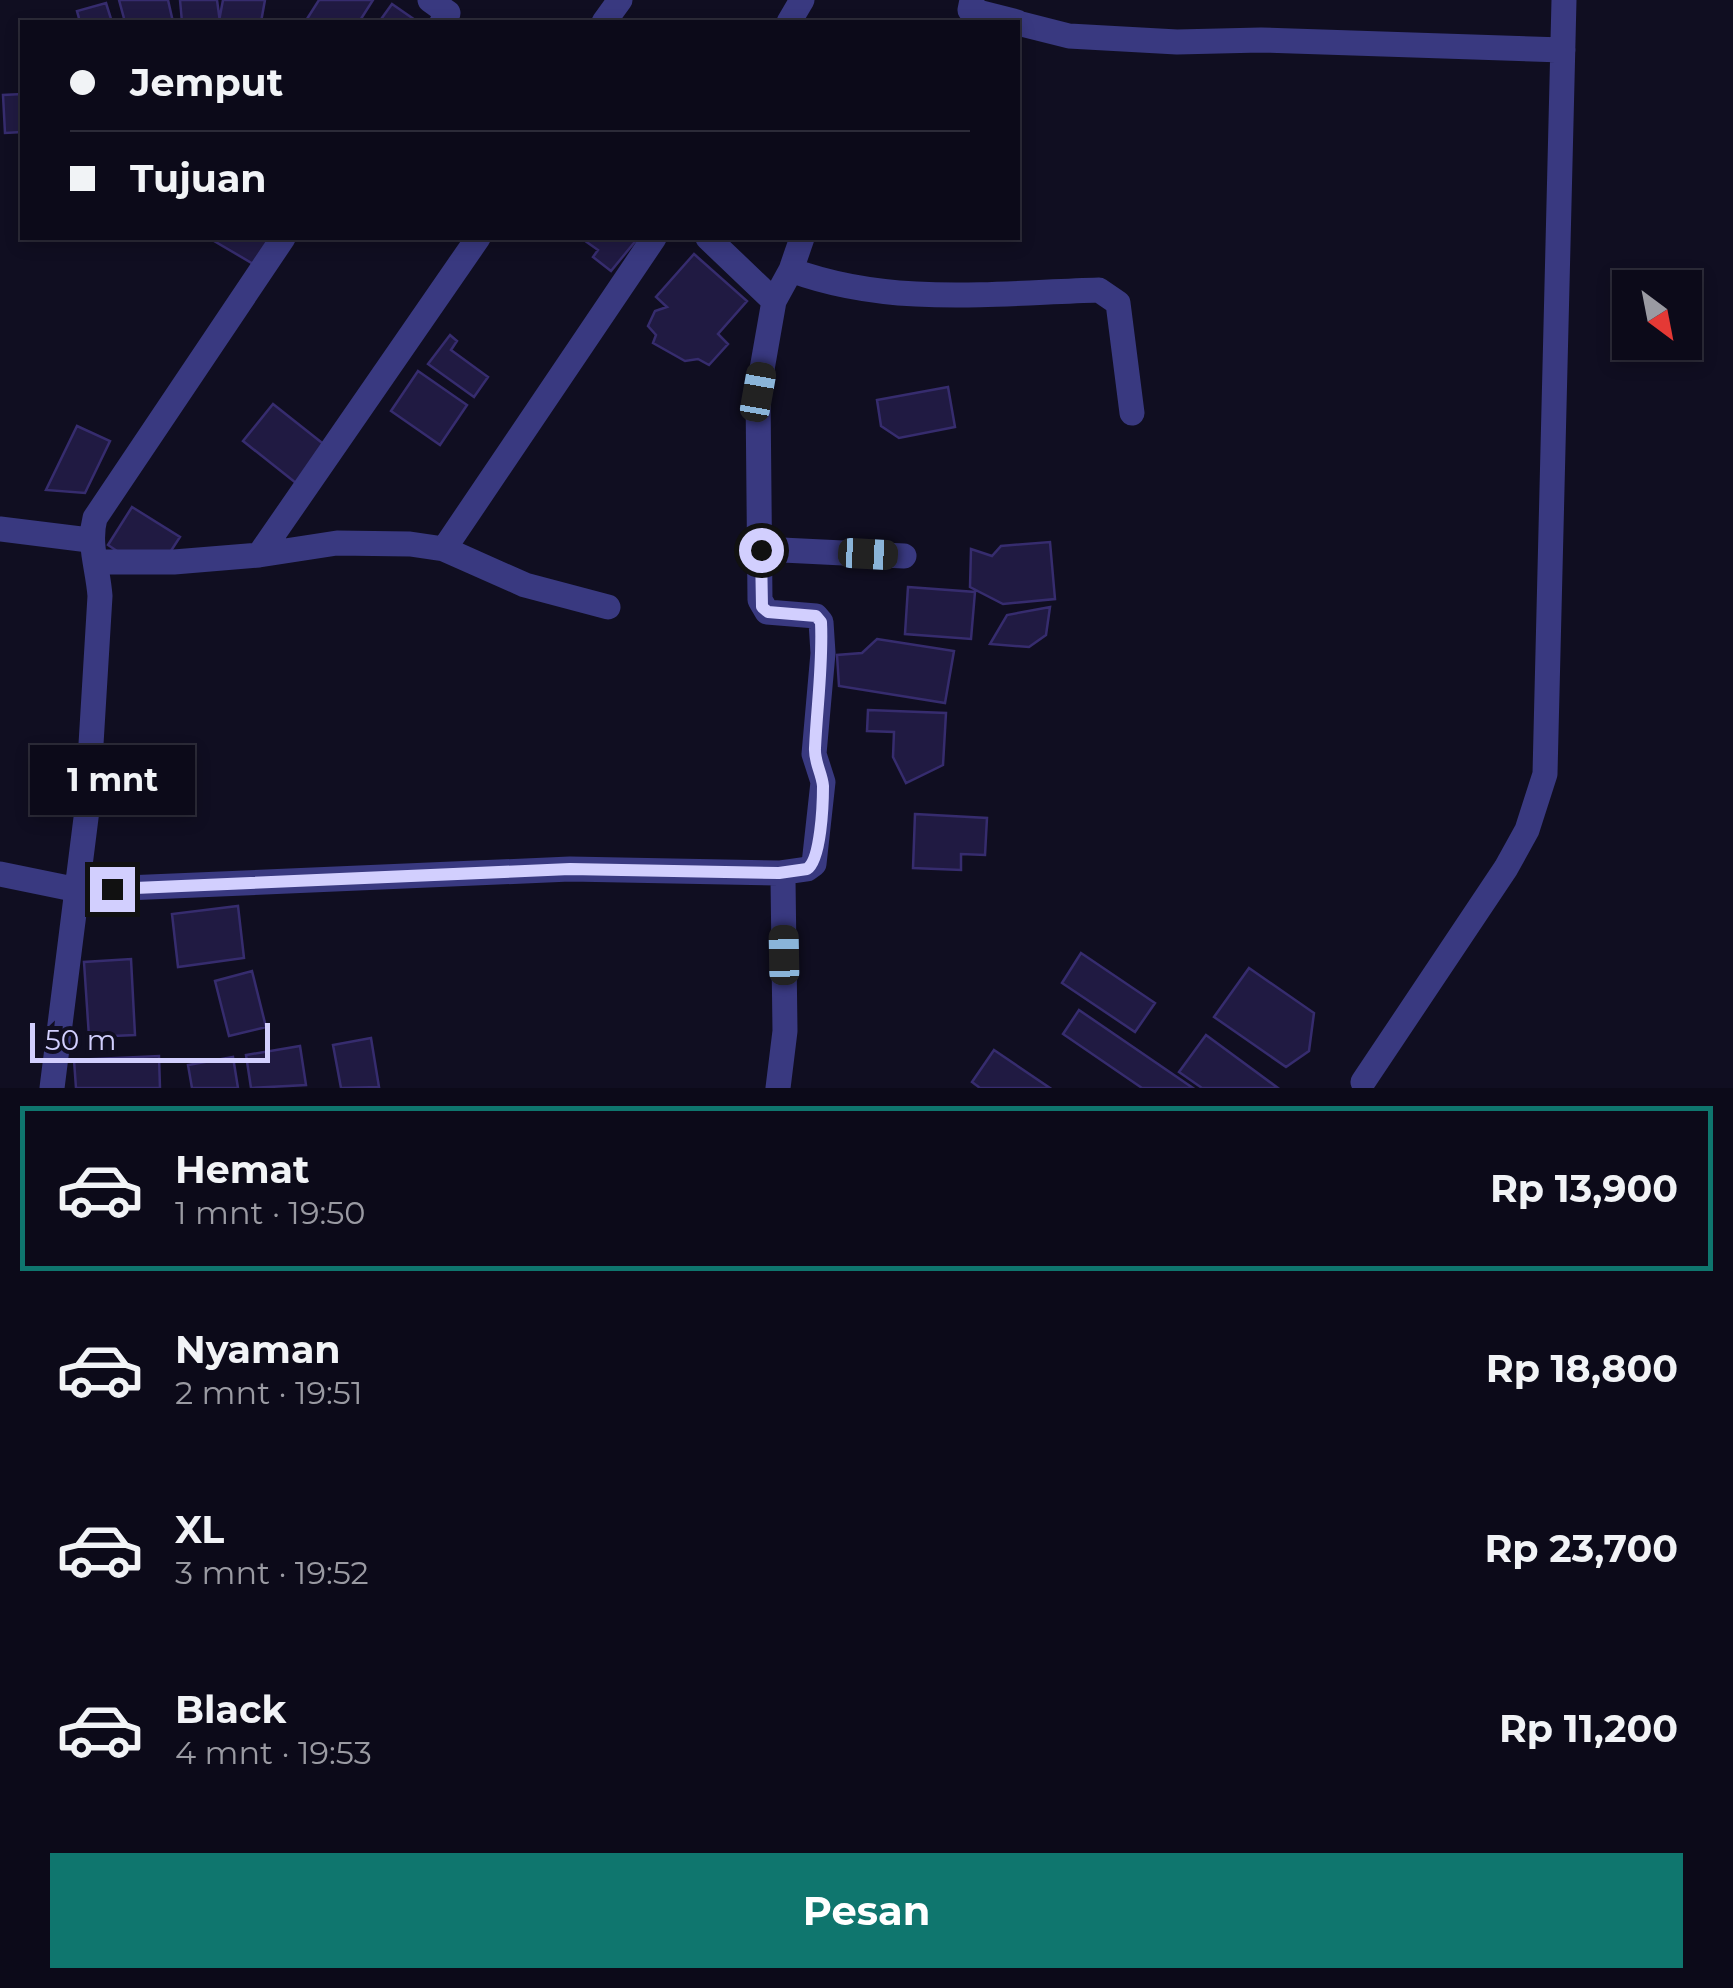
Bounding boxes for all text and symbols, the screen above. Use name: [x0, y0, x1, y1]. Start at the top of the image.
text: Jemput: [130, 59, 283, 106]
text: Tujuan: [130, 155, 267, 202]
north arrow: [1612, 270, 1702, 360]
map controls: [1612, 270, 1702, 360]
car: [738, 360, 778, 424]
route start: [739, 528, 784, 573]
car: [837, 537, 899, 571]
callout: 1 mnt: [29, 744, 194, 814]
text: 1 mnt: [67, 760, 158, 799]
route end: [90, 867, 135, 912]
car: [768, 925, 800, 985]
scale bar: [30, 1018, 270, 1062]
text: 50 m: [45, 1023, 116, 1057]
icon: car: [55, 1144, 145, 1234]
text: Hemat: [175, 1146, 310, 1193]
text: Rp 13,900: [1490, 1165, 1678, 1212]
text: 1 mnt · 19:50: [175, 1193, 365, 1232]
icon: car: [55, 1324, 145, 1414]
text: Nyaman: [175, 1326, 341, 1373]
text: Rp 18,800: [1486, 1345, 1678, 1392]
text: 2 mnt · 19:51: [175, 1373, 362, 1412]
icon: car: [55, 1504, 145, 1594]
text: XL: [175, 1506, 224, 1553]
text: Rp 23,700: [1484, 1525, 1678, 1572]
text: 3 mnt · 19:52: [175, 1553, 369, 1592]
icon: car: [55, 1684, 145, 1774]
text: Black: [175, 1686, 286, 1733]
text: Rp 11,200: [1499, 1705, 1678, 1752]
text: 4 mnt · 19:53: [175, 1733, 372, 1772]
button: Pesan: [50, 1853, 1683, 1968]

